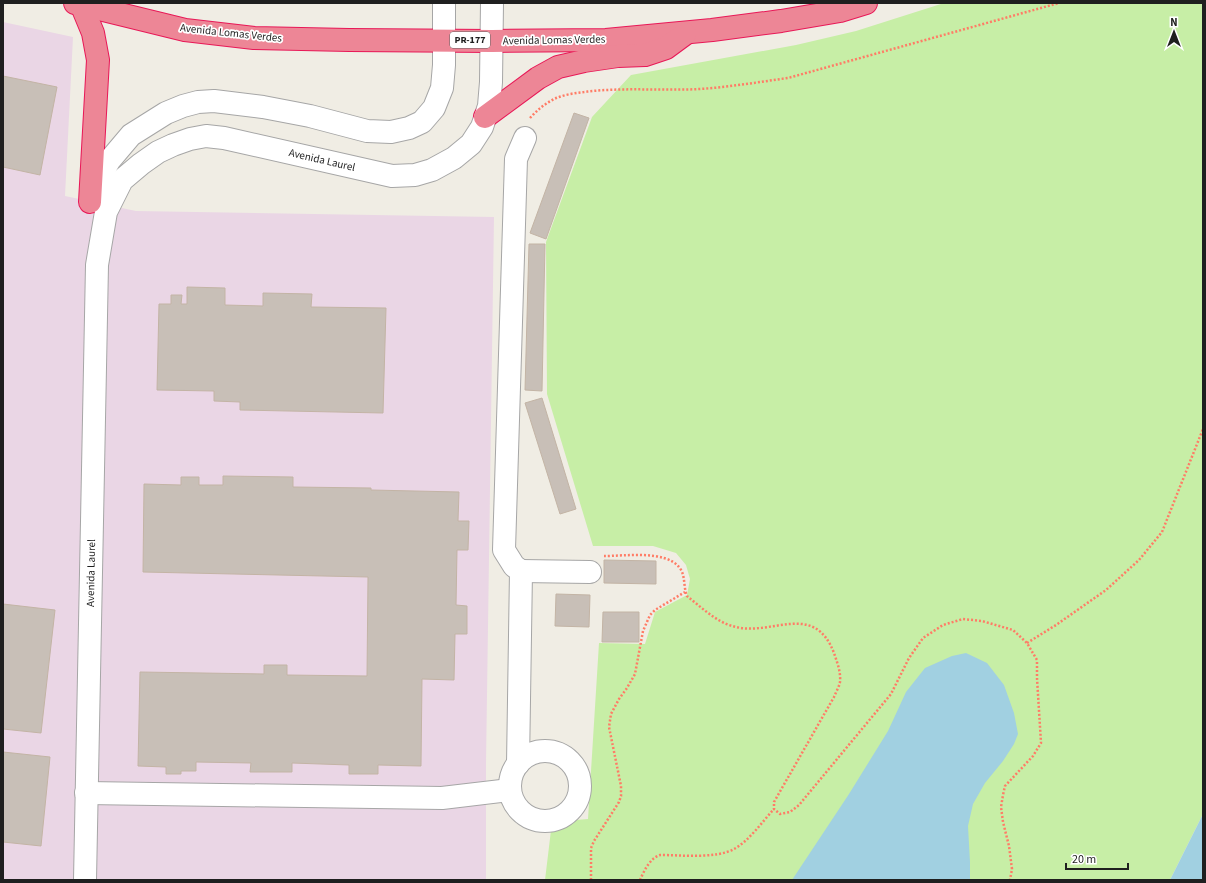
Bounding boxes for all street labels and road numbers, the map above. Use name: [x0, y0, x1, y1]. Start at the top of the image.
street label: Avenida Lomas Verdes: [179, 20, 283, 46]
road number: PR-177: [450, 32, 490, 48]
street label: Avenida Lomas Verdes: [503, 32, 606, 48]
street label: Avenida Laurel: [287, 145, 357, 175]
street label: Avenida Laurel: [83, 539, 99, 607]

